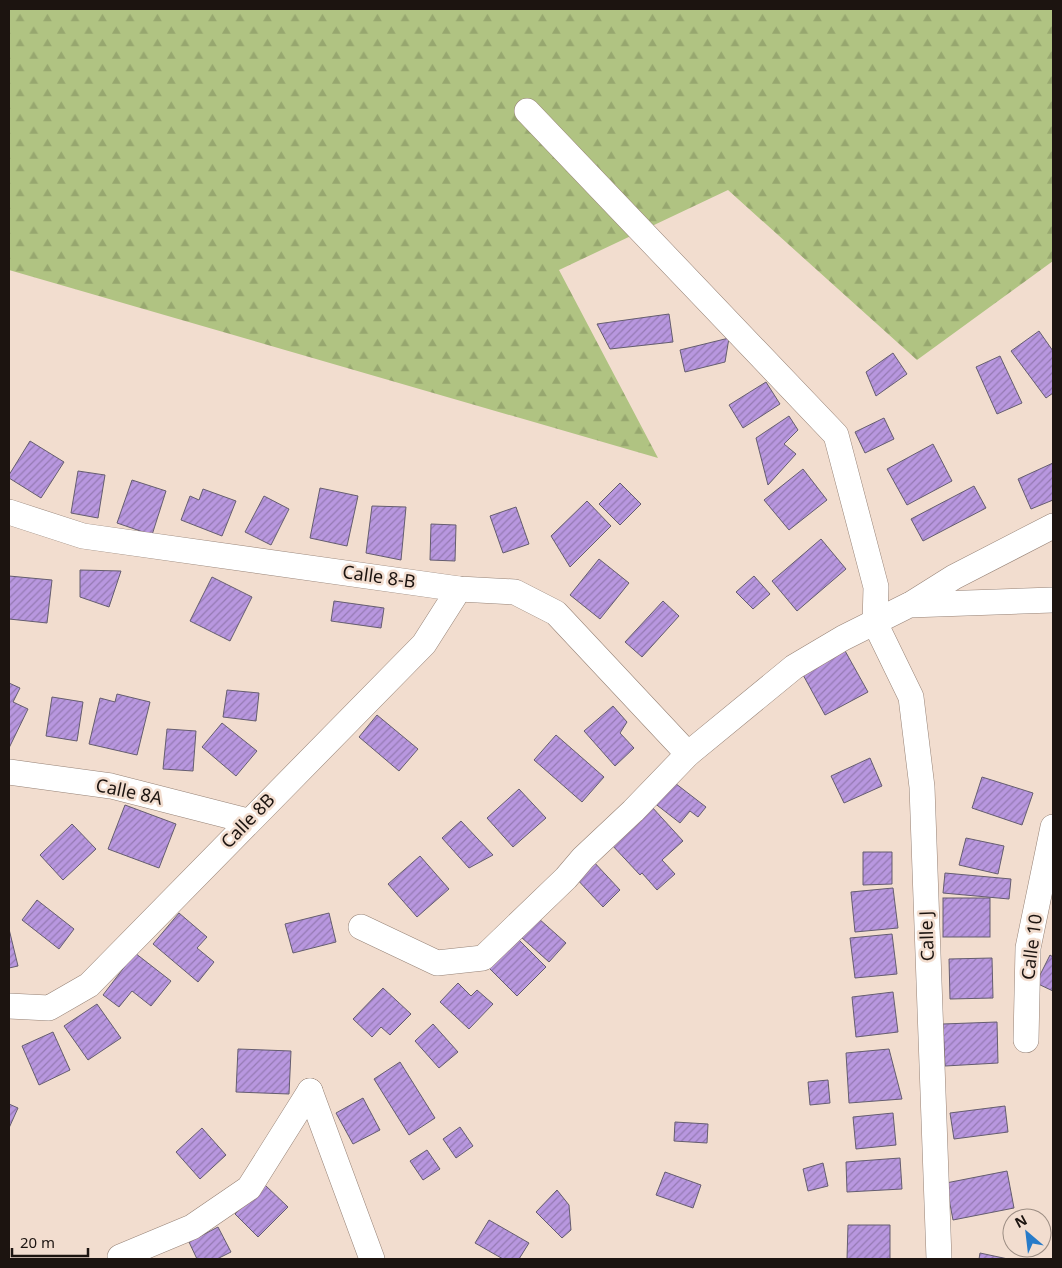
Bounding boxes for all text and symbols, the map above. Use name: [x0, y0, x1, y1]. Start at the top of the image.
street label: Calle 8-B: [341, 559, 417, 593]
street label: Calle 8A: [94, 772, 165, 810]
street label: Calle 8B: [215, 788, 279, 853]
street label: Calle J: [913, 910, 939, 962]
street label: Calle 10: [1015, 913, 1047, 981]
north arrow: [1002, 1208, 1052, 1258]
text: N: [1011, 1210, 1030, 1232]
scale bar: [12, 1226, 89, 1258]
text: 20 m: [20, 1232, 55, 1252]

